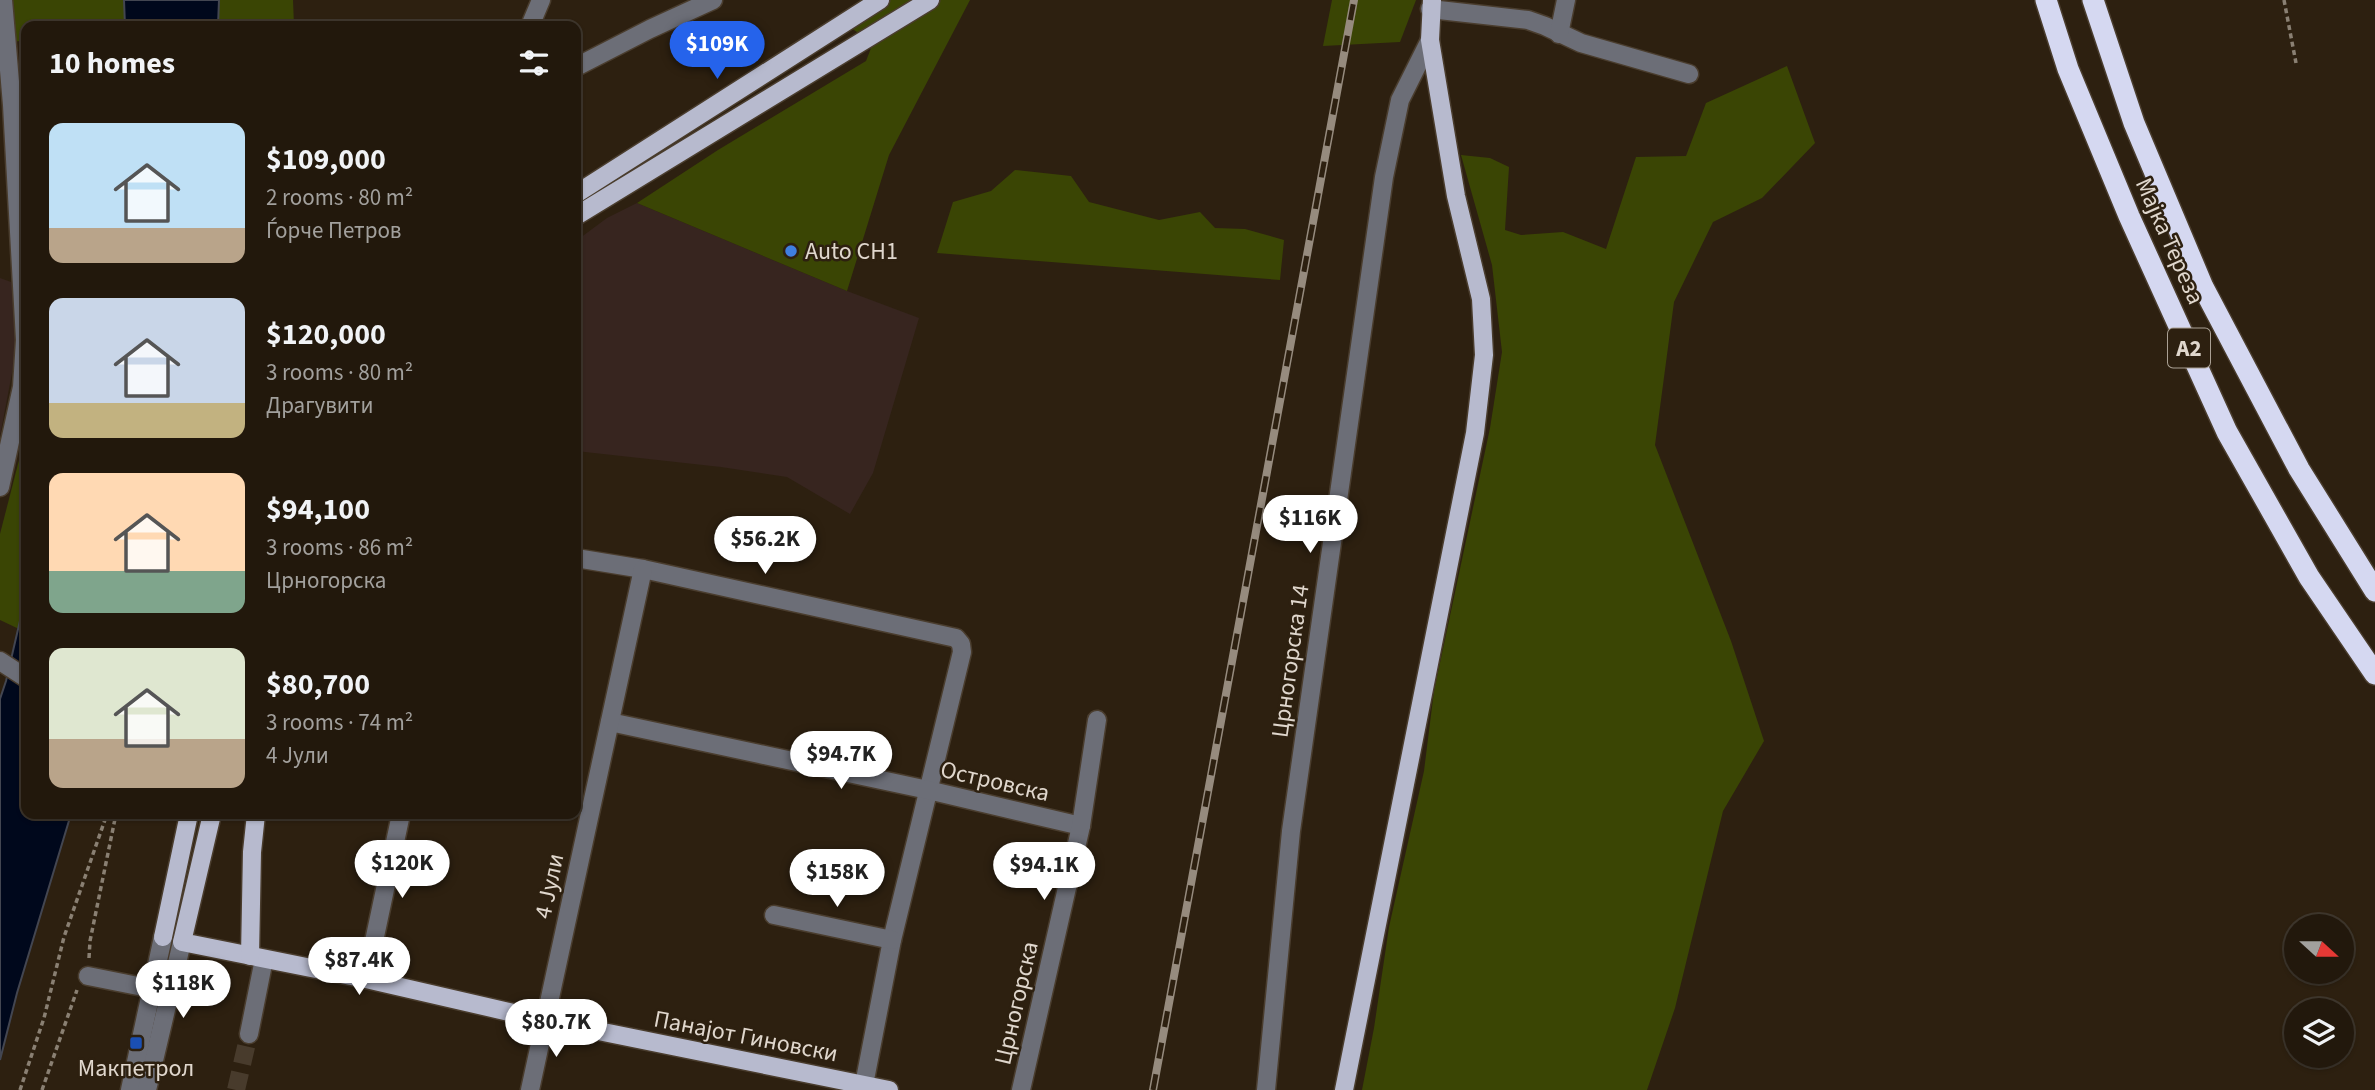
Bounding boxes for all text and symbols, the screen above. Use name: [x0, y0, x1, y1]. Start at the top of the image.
pin: $109K: [668, 22, 766, 81]
text: $109K: [686, 27, 748, 60]
text: 10 homes: [49, 42, 175, 85]
icon: filters: [515, 44, 553, 82]
text: $109,000: [266, 138, 386, 181]
icon: home: [105, 151, 189, 235]
street label: Мајка Тереза: [2126, 172, 2213, 310]
text: 2 rooms · 80 m²: [266, 181, 413, 214]
text: Ѓорче Петров: [266, 214, 402, 247]
place label: Auto CH1: [805, 234, 898, 269]
marker: Auto CH1: [783, 243, 799, 259]
text: $120,000: [266, 313, 386, 356]
icon: home: [105, 326, 189, 410]
road number: A2: [2168, 328, 2210, 368]
text: 3 rooms · 80 m²: [266, 356, 413, 389]
text: Драгувити: [266, 389, 373, 422]
text: $94,100: [266, 488, 370, 531]
pin: $116K: [1261, 496, 1359, 555]
icon: home: [105, 501, 189, 585]
text: $116K: [1279, 501, 1341, 534]
pin: $56.2K: [708, 516, 822, 576]
text: $56.2K: [730, 522, 800, 555]
text: 3 rooms · 86 m²: [266, 531, 413, 564]
text: Црногорска: [266, 564, 386, 597]
street label: Црногорска 14: [1262, 582, 1319, 740]
text: $80,700: [266, 663, 370, 706]
icon: home: [105, 676, 189, 760]
text: 3 rooms · 74 m²: [266, 706, 413, 739]
pin: $94.7K: [784, 732, 898, 791]
text: $94.7K: [806, 737, 876, 770]
text: 4 Јули: [266, 739, 329, 772]
street label: Островска: [937, 752, 1053, 811]
pin: $120K: [353, 841, 451, 900]
pin: $94.1K: [987, 842, 1101, 902]
text: $120K: [371, 846, 433, 879]
text: $94.1K: [1009, 848, 1079, 881]
street label: 4 Јули: [526, 850, 573, 922]
pin: $158K: [788, 850, 886, 909]
text: $158K: [806, 855, 868, 888]
north arrow: [2284, 914, 2354, 984]
map controls: [2284, 914, 2354, 1068]
pin: $87.4K: [302, 937, 416, 997]
street label: Црногорска: [985, 938, 1048, 1068]
text: $87.4K: [324, 943, 394, 976]
pin: $118K: [134, 960, 232, 1020]
text: $118K: [152, 966, 214, 999]
button: layers: [2284, 998, 2354, 1068]
pin: $80.7K: [499, 1000, 613, 1059]
street label: Панајот Гиновски: [651, 1002, 841, 1071]
text: $80.7K: [521, 1005, 591, 1038]
marker: Макпетрол: [128, 1035, 144, 1051]
place label: Макпетрол: [78, 1051, 194, 1086]

